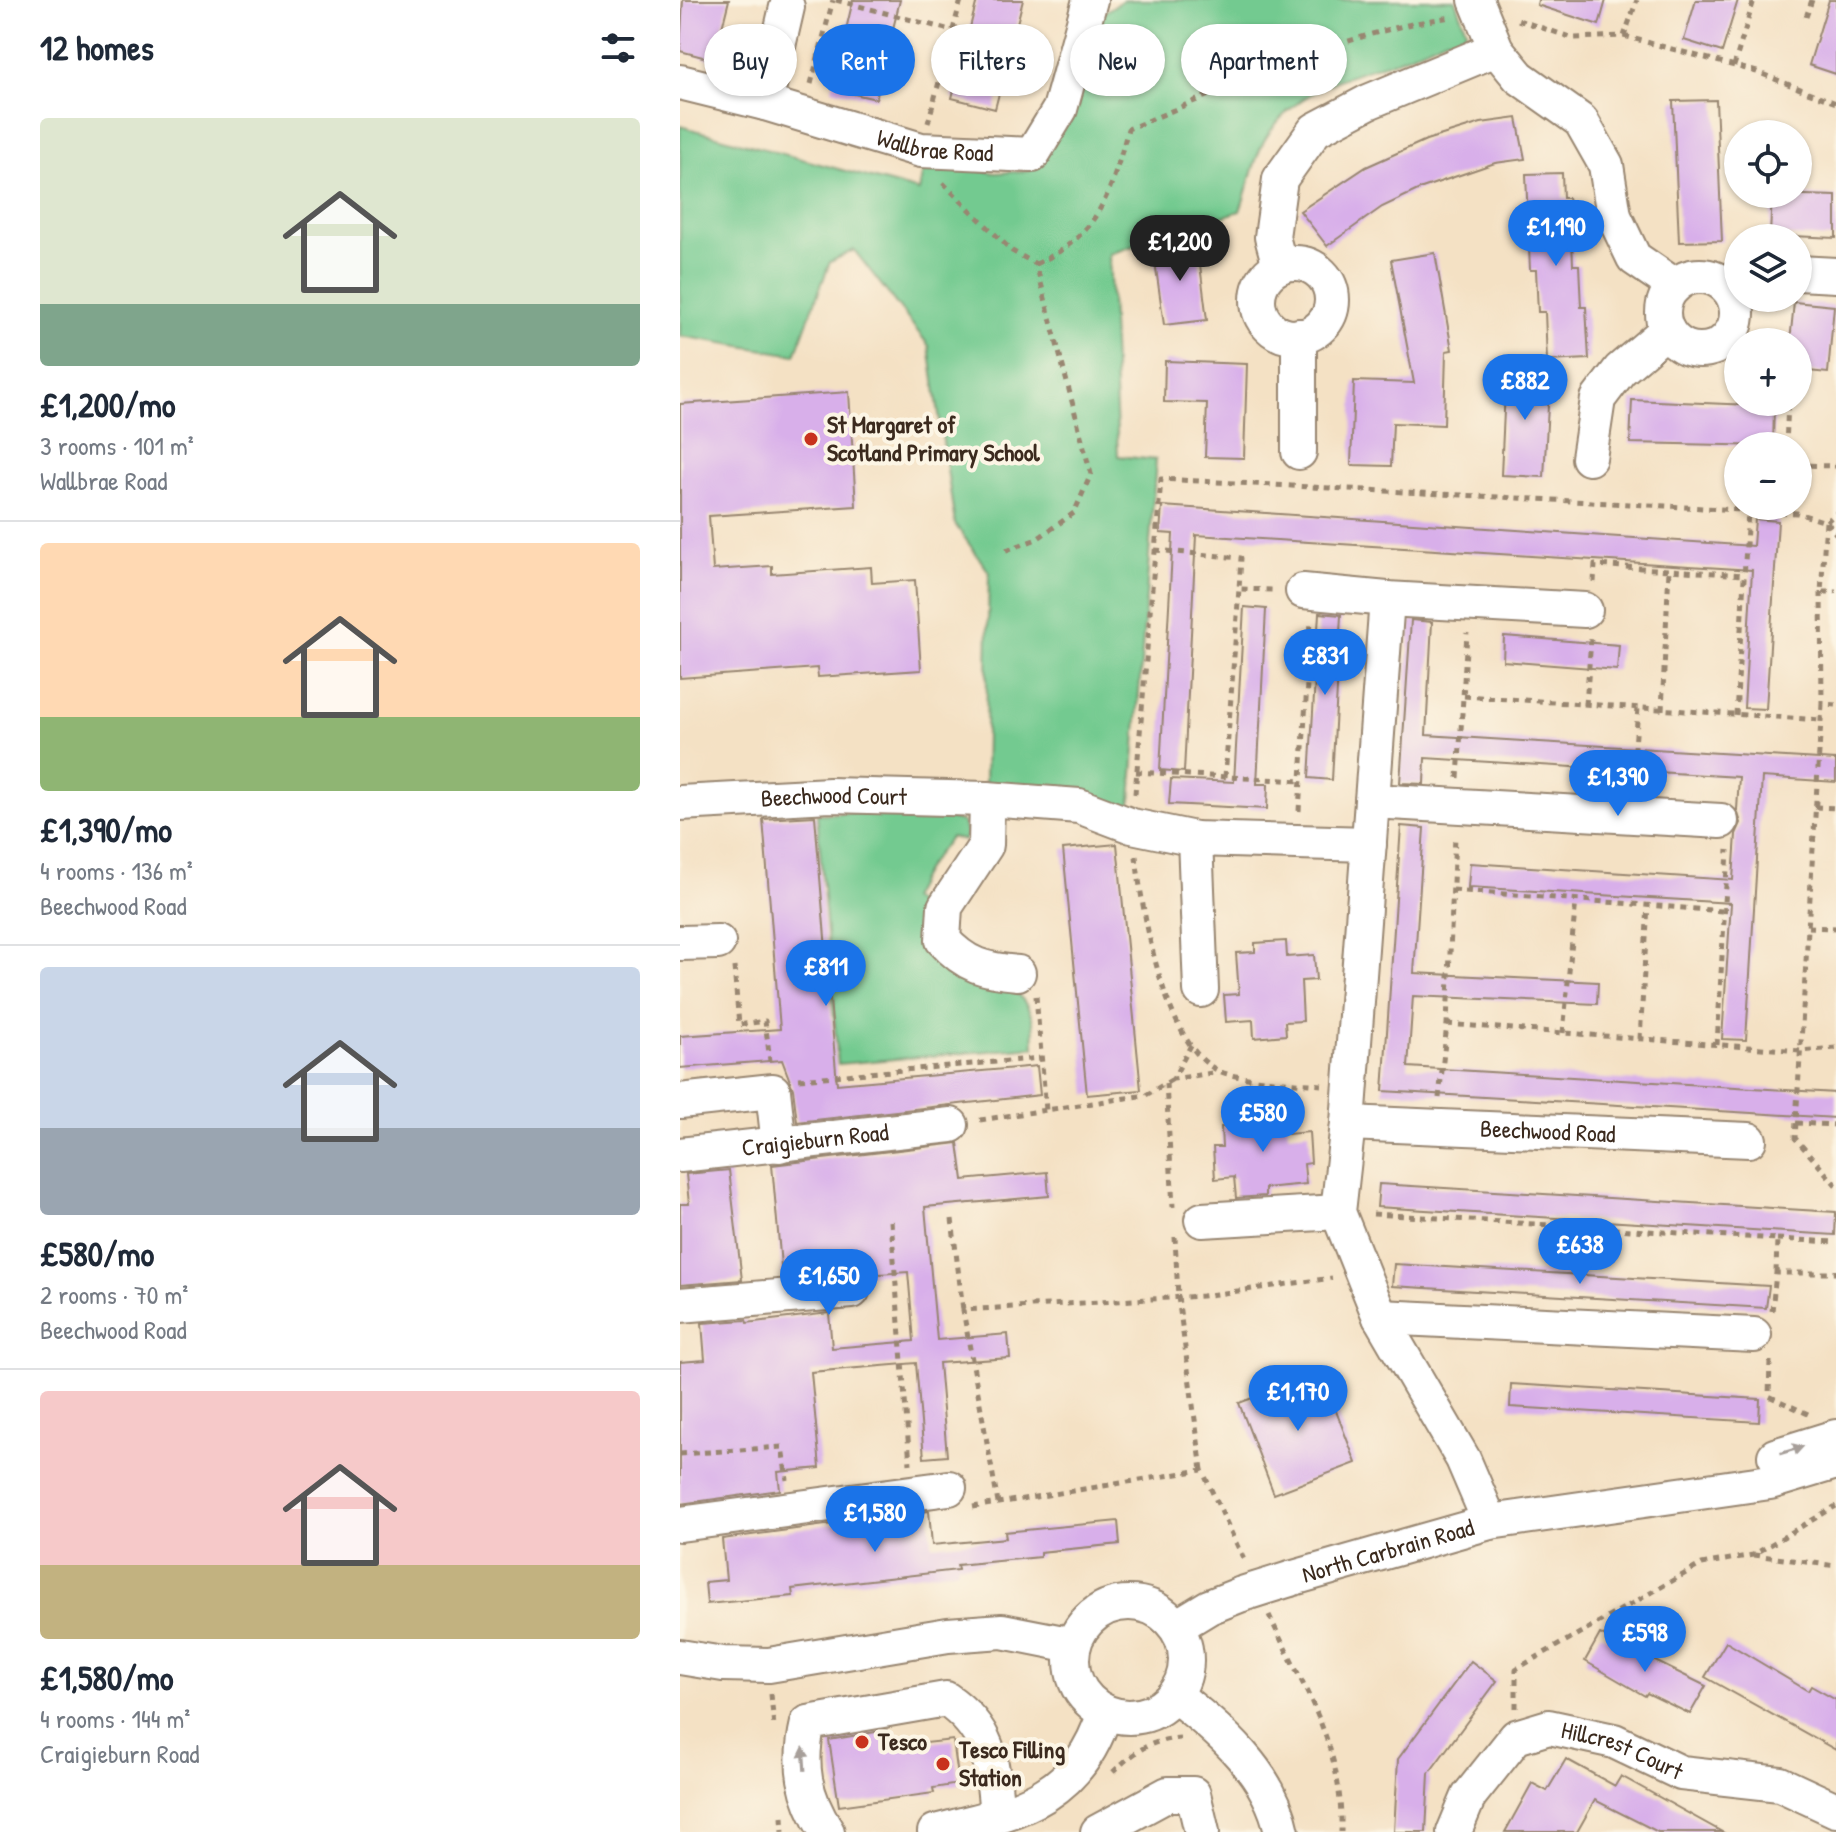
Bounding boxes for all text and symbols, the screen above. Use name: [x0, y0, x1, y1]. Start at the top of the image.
chip: Buy: [704, 24, 797, 96]
chip: Rent: [813, 24, 915, 96]
chip: Filters: [931, 24, 1054, 96]
chip: New: [1070, 24, 1165, 96]
chip: Apartment: [1181, 24, 1347, 96]
text: 12 homes: [40, 25, 154, 71]
icon: filters: [596, 26, 640, 70]
map controls: [1724, 120, 1812, 520]
button: locate: [1724, 120, 1812, 208]
street label: Wallbrae Road: [873, 121, 994, 168]
icon: home: [268, 170, 412, 314]
pin: £1,190: [1491, 200, 1621, 268]
text: £1,190: [1526, 208, 1586, 243]
pin: £1,200: [1115, 215, 1245, 283]
text: £1,200: [1148, 223, 1212, 258]
button: layers: [1724, 224, 1812, 312]
button: +: [1724, 328, 1812, 416]
pin: £882: [1478, 354, 1572, 422]
text: £882: [1501, 362, 1549, 397]
text: £1,200/mo: [40, 382, 176, 428]
place label: St Margaret of Scotland Primary School: [827, 408, 1040, 469]
text: 3 rooms · 101 m²: [40, 428, 194, 463]
marker: St Margaret of Scotland Primary School: [802, 430, 820, 448]
button: −: [1724, 432, 1812, 520]
text: Wallbrae Road: [40, 463, 167, 498]
icon: home: [268, 595, 412, 739]
pin: £831: [1278, 629, 1372, 697]
text: £831: [1302, 637, 1348, 672]
pin: £1,390: [1553, 750, 1683, 818]
text: £1,390: [1587, 758, 1649, 793]
street label: Beechwood Court: [760, 778, 908, 814]
text: £1,390/mo: [40, 807, 172, 853]
text: 4 rooms · 136 m²: [40, 853, 193, 888]
text: Beechwood Road: [40, 888, 187, 923]
pin: £811: [779, 940, 873, 1008]
text: £811: [804, 948, 848, 983]
icon: home: [268, 1019, 412, 1163]
pin: £580: [1216, 1086, 1310, 1154]
text: £580: [1239, 1094, 1287, 1129]
street label: Beechwood Road: [1479, 1112, 1616, 1149]
street label: Craigieburn Road: [740, 1115, 890, 1163]
pin: £638: [1533, 1218, 1627, 1286]
text: £638: [1556, 1226, 1604, 1261]
text: £580/mo: [40, 1231, 154, 1277]
pin: £1,650: [764, 1249, 894, 1317]
text: £1,650: [798, 1257, 860, 1292]
text: 2 rooms · 70 m²: [40, 1277, 188, 1312]
text: Beechwood Road: [40, 1312, 187, 1347]
pin: £1,170: [1233, 1365, 1363, 1433]
text: £1,170: [1267, 1373, 1329, 1408]
icon: home: [268, 1443, 412, 1587]
one-way arrow: [1780, 1444, 1804, 1456]
pin: £1,580: [810, 1486, 940, 1554]
text: £1,580: [844, 1494, 906, 1529]
street label: North Carbrain Road: [1298, 1510, 1477, 1590]
pin: £598: [1598, 1606, 1692, 1674]
text: £598: [1622, 1614, 1668, 1649]
text: £1,580/mo: [40, 1655, 173, 1701]
text: 4 rooms · 144 m²: [40, 1701, 190, 1736]
street label: Hillcrest Court: [1559, 1713, 1689, 1787]
place label: Tesco: [877, 1725, 927, 1757]
marker: Tesco: [853, 1733, 871, 1751]
place label: Tesco Filling Station: [958, 1733, 1065, 1793]
text: Craigieburn Road: [40, 1736, 199, 1771]
one-way arrow: [797, 1747, 810, 1772]
marker: Tesco Filling Station: [934, 1755, 952, 1773]

